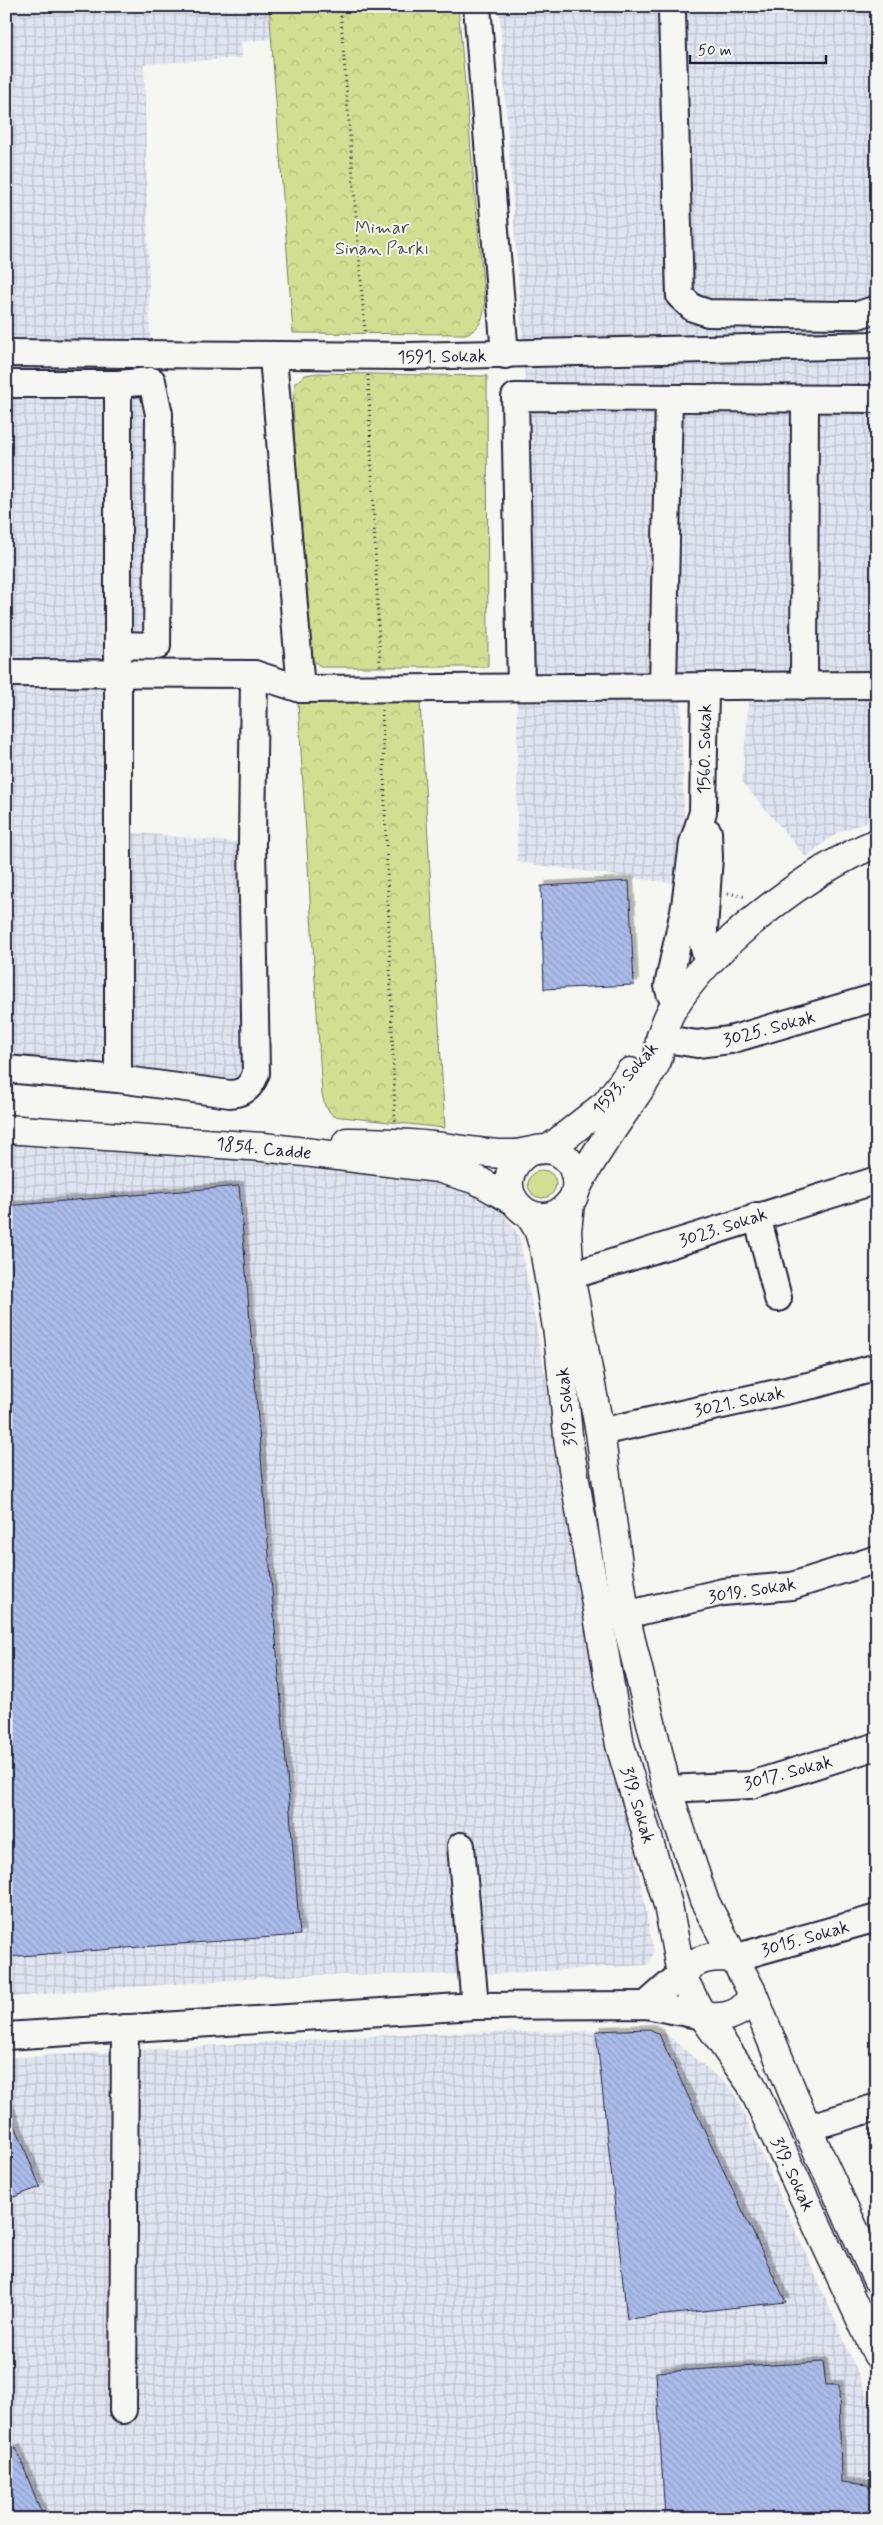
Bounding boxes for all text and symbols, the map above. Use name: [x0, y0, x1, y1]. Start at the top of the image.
scale bar: [690, 32, 827, 64]
text: 50 m: [698, 41, 732, 61]
park label: Mimar Sinan Parkı: [335, 216, 429, 261]
street label: 1591. Sokak: [397, 344, 487, 370]
street label: 1560. Sokak: [692, 704, 718, 794]
street label: 3025. Sokak: [721, 1005, 818, 1053]
street label: 1593. Sokak: [587, 1037, 664, 1120]
street label: 1854. Cadde: [215, 1132, 313, 1166]
street label: 3023. Sokak: [676, 1202, 771, 1253]
street label: 319. Sokak: [551, 1366, 583, 1448]
street label: 3021. Sokak: [692, 1381, 786, 1423]
street label: 3019. Sokak: [707, 1572, 798, 1610]
street label: 3017. Sokak: [741, 1750, 835, 1796]
street label: 319. Sokak: [614, 1764, 660, 1847]
street label: 3015. Sokak: [759, 1915, 852, 1963]
street label: 319. Sokak: [764, 2133, 820, 2216]

